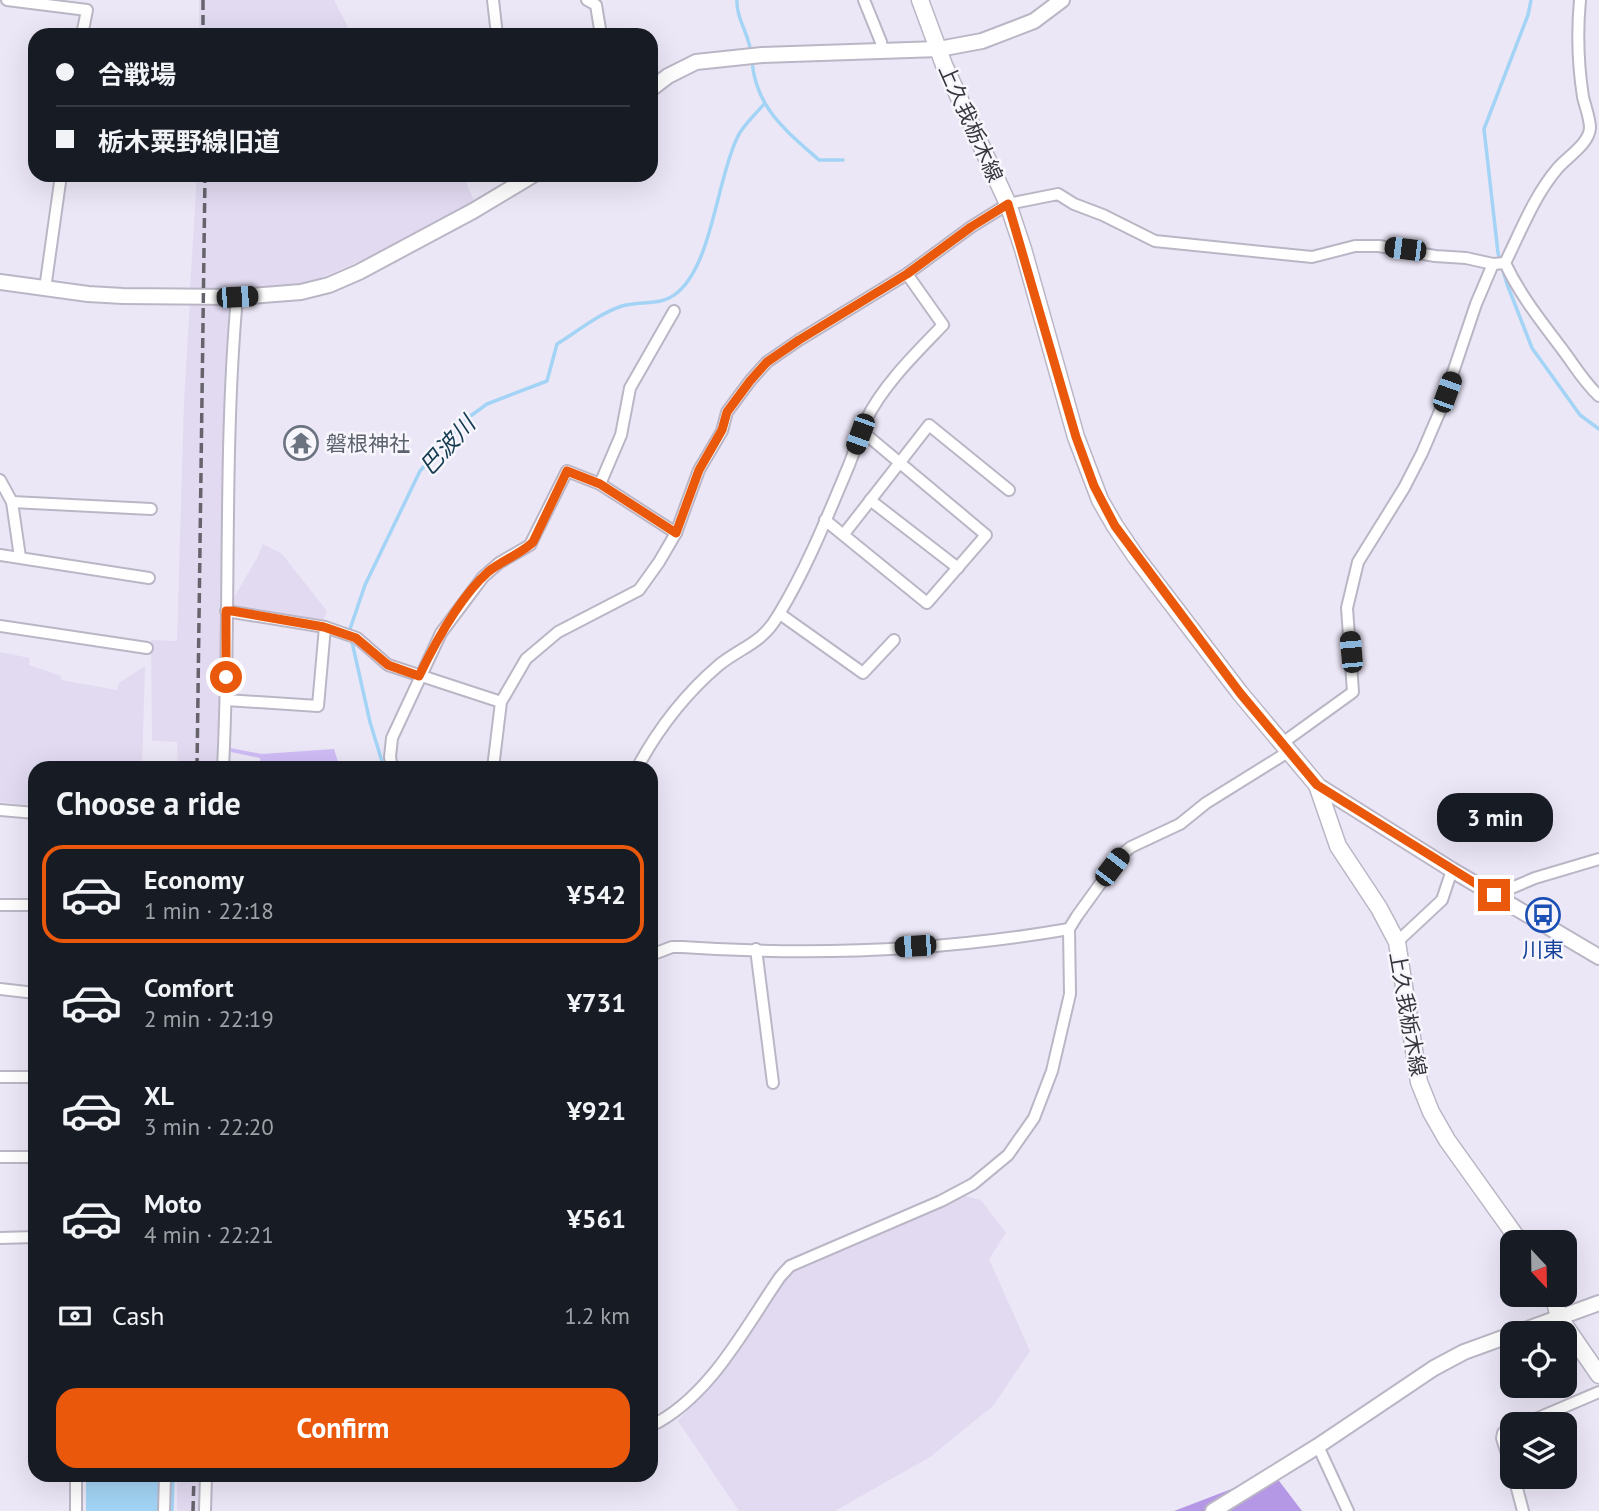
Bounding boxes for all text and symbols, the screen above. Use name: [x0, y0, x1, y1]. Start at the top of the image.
text: 合戦場: [98, 58, 176, 91]
street label: 上久我栃木線: [933, 60, 1009, 186]
text: 栃木粟野線旧道: [98, 125, 280, 158]
car: [1383, 236, 1428, 262]
car: [216, 285, 259, 309]
car: [1430, 369, 1465, 415]
water label: 巴波川: [413, 407, 483, 480]
car: [843, 411, 878, 457]
temple icon: 磐根神社: [282, 424, 320, 462]
place label: 磐根神社: [326, 430, 410, 457]
car: [1339, 630, 1364, 674]
route start: [210, 661, 242, 693]
text: Choose a ride: [56, 782, 241, 824]
callout: 3 min: [1436, 794, 1552, 842]
text: 3 min: [1467, 803, 1523, 832]
car: [1091, 844, 1134, 890]
icon: car: [60, 863, 123, 926]
text: Economy: [144, 863, 244, 896]
text: ¥542: [567, 878, 626, 911]
route end: [1478, 879, 1510, 911]
text: 1 min · 22:18: [144, 896, 274, 925]
bus stop icon: 川東: [1524, 896, 1562, 934]
car: [894, 934, 937, 958]
place label: 川東: [1522, 936, 1564, 963]
street label: 上久我栃木線: [1384, 950, 1432, 1078]
icon: car: [60, 971, 123, 1034]
text: Comfort: [144, 971, 234, 1004]
text: ¥731: [567, 986, 626, 1019]
text: 2 min · 22:19: [144, 1004, 274, 1033]
icon: car: [60, 1079, 123, 1142]
text: XL: [144, 1079, 174, 1112]
text: ¥921: [567, 1094, 626, 1127]
text: 3 min · 22:20: [144, 1112, 274, 1141]
icon: car: [60, 1187, 123, 1250]
text: Moto: [144, 1187, 202, 1220]
text: ¥561: [567, 1202, 626, 1235]
text: 4 min · 22:21: [144, 1220, 274, 1249]
north arrow: [1500, 1230, 1577, 1307]
map controls: [1500, 1230, 1577, 1489]
icon: cash: [56, 1297, 94, 1335]
text: Cash: [112, 1299, 164, 1332]
text: 1.2 km: [564, 1301, 630, 1330]
button: locate: [1500, 1321, 1577, 1398]
button: Confirm: [56, 1388, 630, 1468]
button: layers: [1500, 1412, 1577, 1489]

